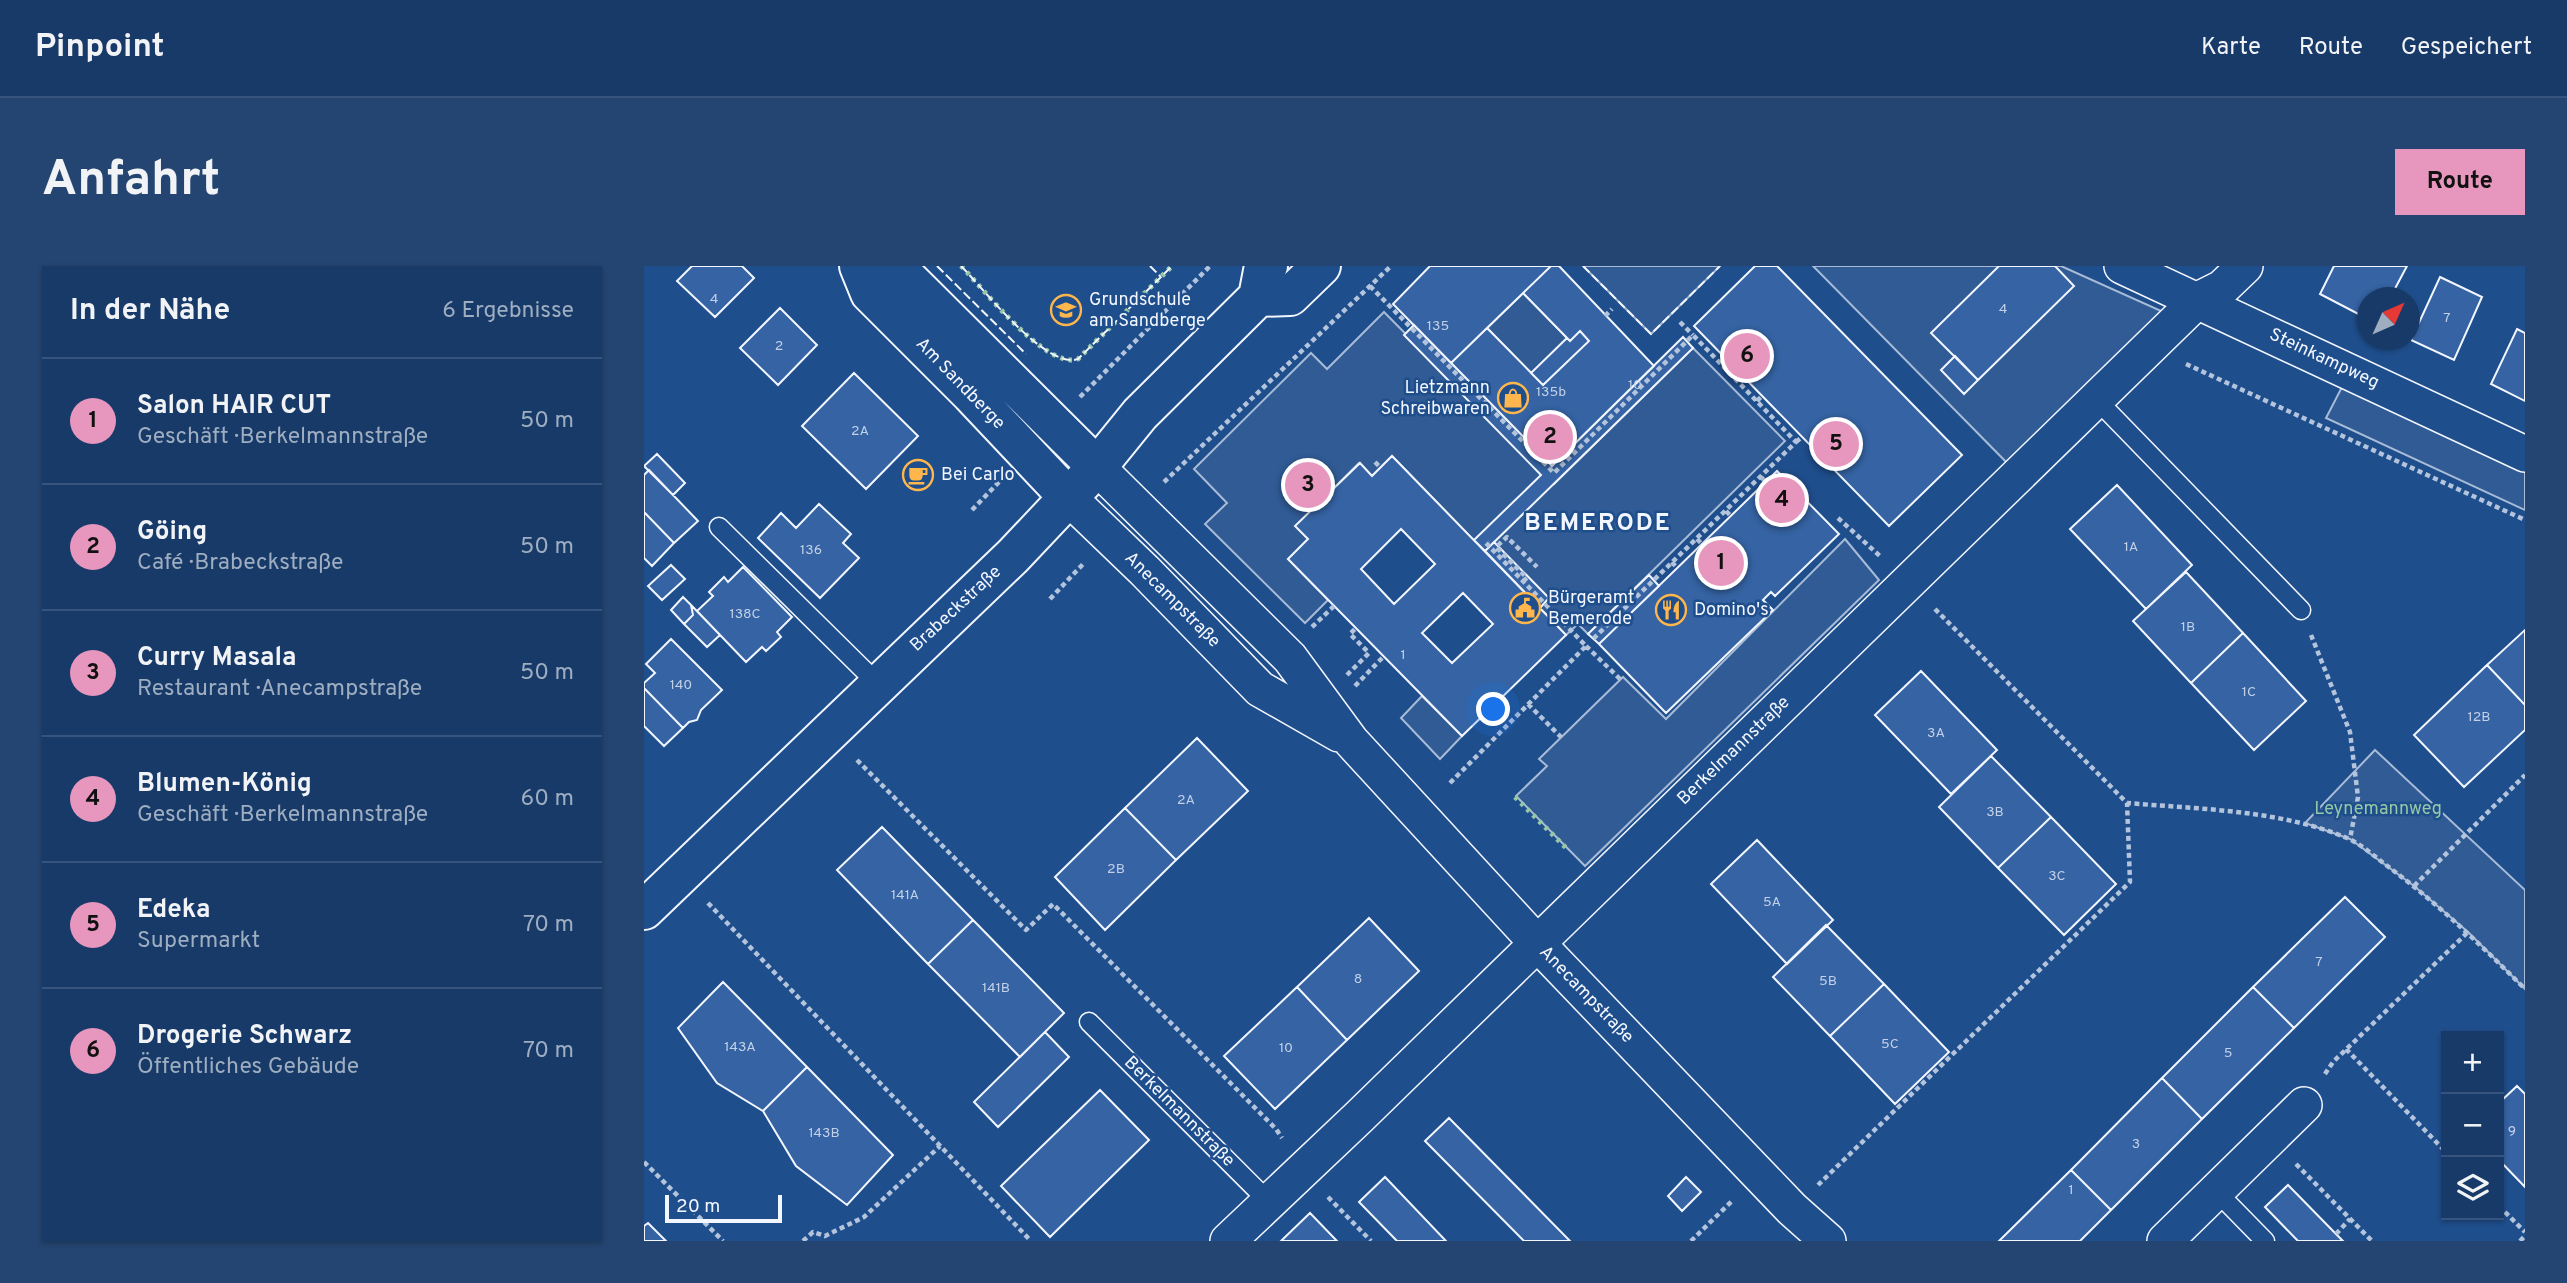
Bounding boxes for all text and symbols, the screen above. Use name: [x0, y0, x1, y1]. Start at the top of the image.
text: Pinpoint: [35, 27, 164, 69]
text: Karte: [2201, 33, 2261, 63]
text: Route: [2299, 33, 2363, 63]
text: Gespeichert: [2401, 33, 2532, 63]
button: Route: [2395, 149, 2525, 215]
text: Anfahrt: [42, 151, 220, 213]
north arrow: [2357, 287, 2420, 350]
place label: Grundschule am Sandberge: [1089, 289, 1206, 333]
house number: 4: [710, 291, 718, 308]
text: In der Nähe: [70, 293, 230, 330]
school or university icon: Grundschule am Sandberge: [1049, 293, 1083, 327]
text: 6 Ergebnisse: [442, 297, 574, 326]
house number: 4: [1999, 301, 2007, 318]
house number: 7: [2443, 310, 2451, 327]
house number: 135: [1427, 318, 1449, 335]
street label: Steinkampweg: [2265, 323, 2383, 395]
pin: 6: [1724, 330, 1770, 382]
street label: Am Sandberge: [910, 333, 1010, 435]
house number: 2: [775, 338, 783, 355]
place label: Lietzmann Schreibwaren: [1380, 377, 1490, 421]
house number: 10: [1628, 377, 1642, 394]
shop icon: Lietzmann Schreibwaren: [1496, 381, 1530, 415]
house number: 135b: [1536, 384, 1566, 401]
text: Salon HAIR CUT: [137, 390, 331, 423]
text: 1: [88, 407, 98, 436]
text: 50 m: [520, 407, 574, 436]
pin: 2: [1527, 411, 1573, 463]
pin: 5: [1813, 418, 1859, 470]
text: Geschäft · Berkelmannstraße: [137, 423, 428, 452]
house number: 2A: [851, 423, 869, 440]
cafe icon: Bei Carlo: [901, 458, 935, 492]
pin: 3: [1285, 459, 1331, 511]
place label: Bei Carlo: [941, 464, 1014, 487]
pin: 4: [1759, 474, 1805, 526]
district label: BEMERODE: [1524, 509, 1672, 539]
text: Göing: [137, 516, 207, 549]
text: 2: [86, 533, 100, 562]
text: 50 m: [520, 533, 574, 562]
pin: 1: [1698, 537, 1744, 589]
house number: 1A: [2124, 539, 2138, 556]
house number: 136: [800, 542, 822, 559]
street label: Anecampstraße: [1119, 547, 1225, 653]
text: Café · Brabeckstraße: [137, 549, 343, 578]
street label: Brabeckstraße: [906, 561, 1006, 657]
place label: Bürgeramt Bemerode: [1548, 587, 1635, 631]
public building icon: Bürgeramt Bemerode: [1508, 591, 1542, 625]
restaurant icon: Domino's: [1654, 593, 1688, 627]
place label: Domino's: [1694, 599, 1769, 622]
house number: 138C: [729, 606, 761, 623]
house number: 1B: [2181, 619, 2195, 636]
text: Curry Masala: [137, 642, 297, 675]
house number: 1: [1400, 647, 1406, 664]
text: 3: [86, 659, 100, 688]
text: 50 m: [520, 659, 574, 688]
text: Restaurant · Anecampstraße: [137, 675, 422, 704]
house number: 140: [670, 677, 692, 694]
house number: 1C: [2242, 684, 2256, 701]
street label: Berkelmannstraße: [1673, 691, 1795, 811]
your location: [1476, 692, 1510, 726]
house number: 12B: [2468, 709, 2490, 726]
house number: 3A: [1927, 725, 1945, 742]
text: Blumen-König: [137, 768, 312, 801]
text: 4: [86, 785, 100, 814]
text: 60 m: [521, 785, 574, 814]
house number: 2A: [1177, 792, 1195, 809]
park label: Leynemannweg: [2314, 798, 2442, 821]
text: Geschäft · Berkelmannstraße: [137, 801, 428, 830]
house number: 3B: [1986, 804, 2004, 821]
house number: 2B: [1107, 861, 1125, 878]
house number: 3C: [2048, 868, 2066, 885]
house number: 141A: [891, 887, 919, 904]
text: Edeka: [137, 894, 210, 927]
house number: 5A: [1763, 894, 1781, 911]
text: 5: [86, 911, 100, 940]
text: 70 m: [523, 911, 574, 940]
text: Supermarkt: [137, 927, 260, 956]
street label: Anecampstraße: [1534, 941, 1638, 1049]
house number: 7: [2315, 954, 2323, 971]
house number: 8: [1354, 971, 1362, 988]
house number: 5B: [1819, 973, 1837, 990]
house number: 141B: [982, 980, 1010, 997]
text: Drogerie Schwarz: [137, 1020, 352, 1053]
map controls: [2441, 1031, 2504, 1220]
button: +: [2441, 1031, 2504, 1094]
house number: 5C: [1881, 1036, 1899, 1053]
text: 6: [86, 1037, 100, 1066]
text: 70 m: [523, 1037, 574, 1066]
house number: 143A: [724, 1039, 756, 1056]
house number: 10: [1279, 1040, 1293, 1057]
house number: 5: [2224, 1045, 2232, 1062]
street label: Berkelmannstraße: [1119, 1052, 1239, 1172]
text: Öffentliches Gebäude: [137, 1053, 359, 1082]
button: −: [2441, 1094, 2504, 1157]
house number: 9: [2508, 1123, 2516, 1140]
house number: 143B: [808, 1125, 840, 1142]
house number: 3: [2132, 1136, 2140, 1153]
button: layers: [2441, 1157, 2504, 1220]
house number: 1: [2068, 1182, 2074, 1199]
scale bar: [665, 1192, 782, 1224]
text: 20 m: [676, 1195, 720, 1219]

